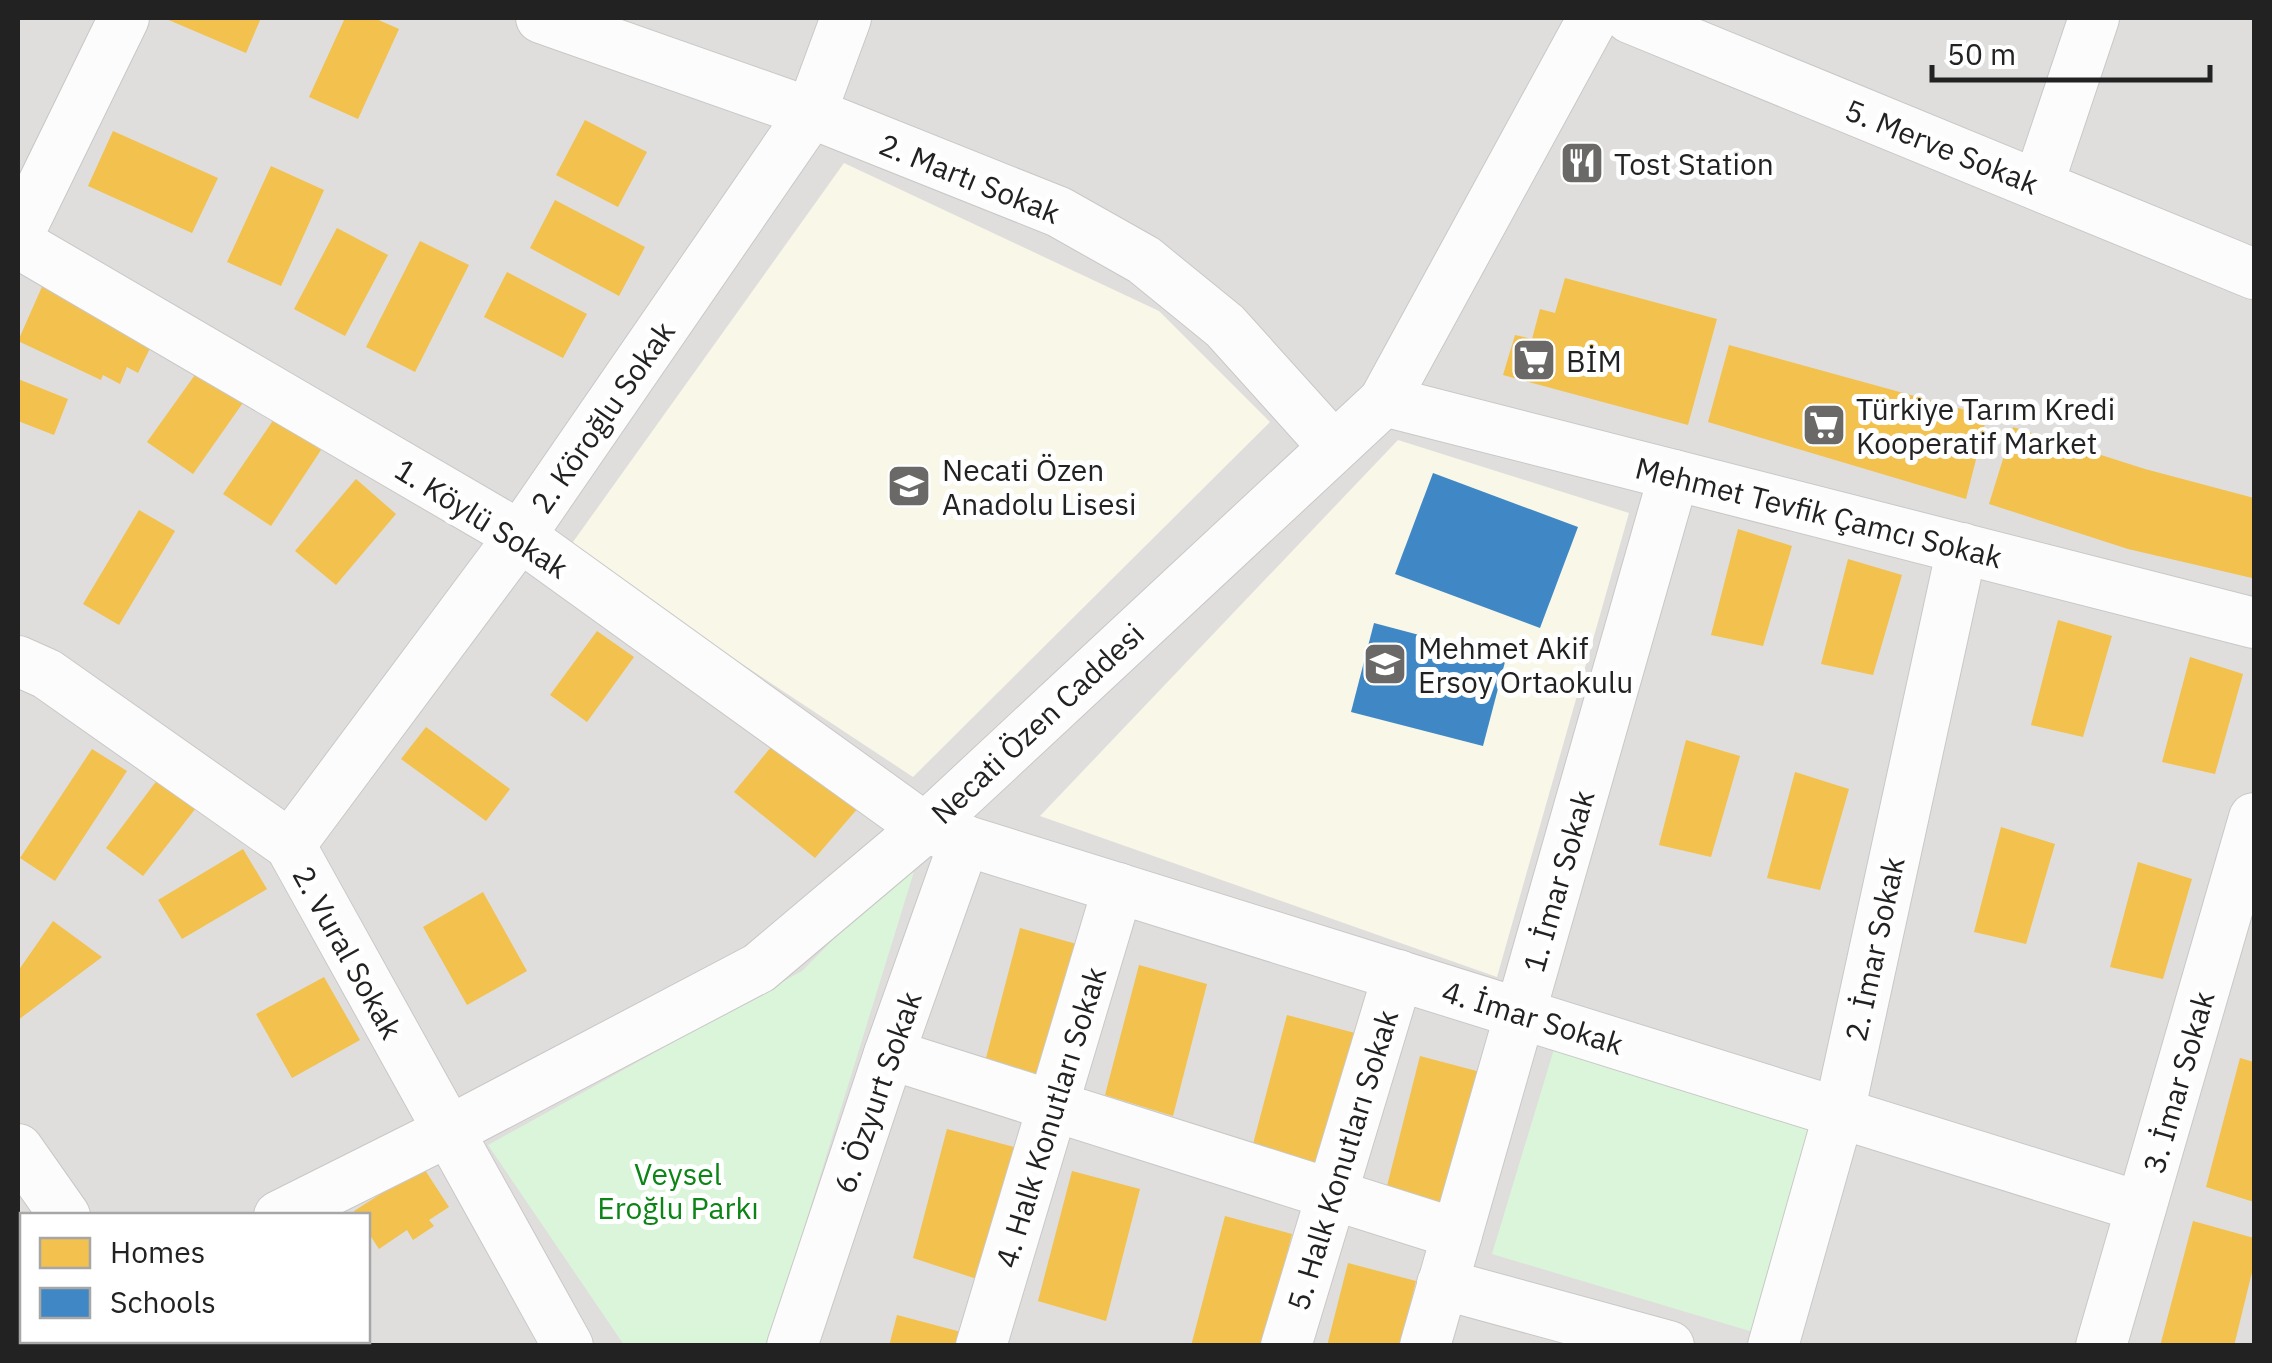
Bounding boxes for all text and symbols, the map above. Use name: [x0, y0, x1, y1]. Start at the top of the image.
scale bar: [1932, 20, 2210, 82]
text: 50 m: [1947, 34, 2016, 73]
street label: 5. Merve Sokak: [1840, 89, 2045, 203]
street label: 2. Martı Sokak: [874, 124, 1066, 232]
restaurant icon: Tost Station: [1559, 140, 1605, 186]
place label: Tost Station: [1614, 144, 1774, 183]
street label: 2. Köroğlu Sokak: [521, 313, 683, 521]
supermarket icon: BİM: [1511, 337, 1557, 383]
place label: BİM: [1566, 341, 1622, 380]
place label: Türkiye Tarım Kredi Kooperatif Market: [1856, 389, 2115, 462]
supermarket icon: Türkiye Tarım Kredi Kooperatif Market: [1801, 402, 1847, 448]
street label: Mehmet Tevfik Çamcı Sokak: [1632, 448, 2007, 577]
street label: 1. Köylü Sokak: [388, 449, 576, 587]
place label: Necati Özen Anadolu Lisesi: [942, 450, 1137, 523]
school or university icon: Necati Özen Anadolu Lisesi: [886, 463, 932, 509]
street label: Necati Özen Caddesi: [922, 614, 1152, 832]
place label: Mehmet Akif Ersoy Ortaokulu: [1418, 628, 1633, 701]
school or university icon: Mehmet Akif Ersoy Ortaokulu: [1362, 641, 1408, 687]
street label: 1. İmar Sokak: [1513, 785, 1603, 976]
street label: 2. İmar Sokak: [1835, 853, 1913, 1045]
street label: 2. Vural Sokak: [284, 859, 412, 1046]
street label: 4. Halk Konutları Sokak: [986, 962, 1114, 1272]
street label: 4. İmar Sokak: [1438, 971, 1628, 1063]
street label: 6. Özyurt Sokak: [824, 986, 930, 1198]
street label: 3. İmar Sokak: [2133, 986, 2223, 1177]
street label: 5. Halk Konutları Sokak: [1278, 1005, 1406, 1315]
park label: Veysel Eroğlu Parkı: [597, 1154, 759, 1227]
legend: [20, 1213, 370, 1343]
text: Homes: [110, 1232, 205, 1271]
text: Schools: [110, 1282, 216, 1321]

